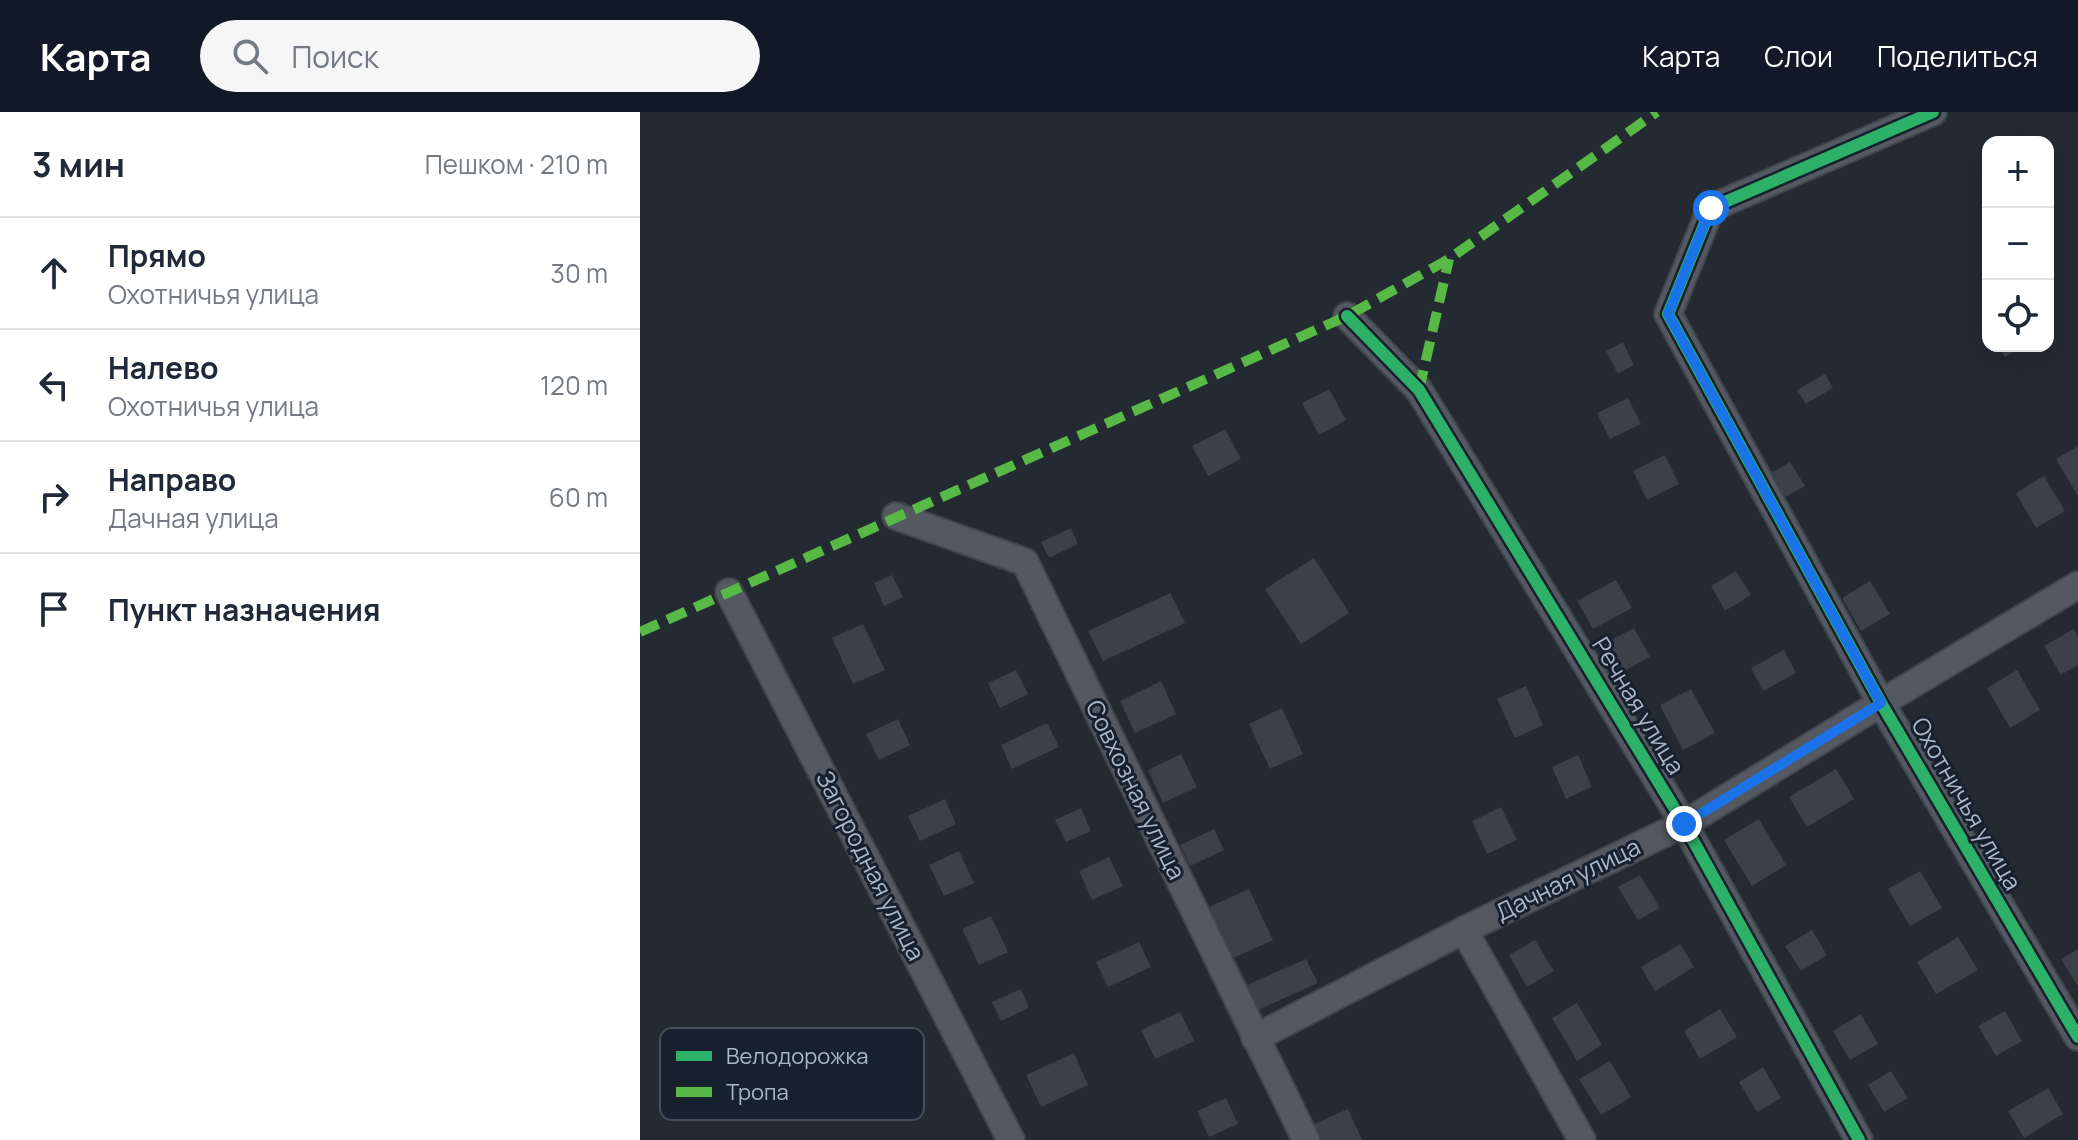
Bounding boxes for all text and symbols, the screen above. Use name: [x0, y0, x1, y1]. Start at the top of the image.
search box: [200, 20, 760, 92]
text: Карта: [40, 30, 152, 82]
icon: search: [228, 34, 272, 78]
text: Поиск: [292, 36, 379, 77]
text: Карта: [1642, 37, 1720, 75]
text: Слои: [1764, 37, 1833, 75]
text: Поделиться: [1877, 37, 2038, 75]
map controls: [1982, 136, 2054, 352]
button: +: [1982, 136, 2054, 208]
text: 3 мин: [32, 141, 125, 187]
text: Пешком · 210 m: [425, 146, 608, 182]
route start: [1693, 190, 1729, 226]
button: −: [1982, 208, 2054, 280]
text: Прямо: [108, 235, 206, 276]
icon: ahead: [32, 251, 76, 295]
text: 30 m: [551, 255, 608, 291]
text: Охотничья улица: [108, 276, 319, 312]
button: locate: [1982, 280, 2054, 352]
text: Налево: [108, 347, 218, 388]
icon: left: [32, 363, 76, 407]
text: 120 m: [540, 367, 608, 403]
text: Охотничья улица: [108, 388, 319, 424]
text: Направо: [108, 459, 236, 500]
icon: right: [32, 475, 76, 519]
text: 60 m: [549, 479, 608, 515]
text: Дачная улица: [108, 500, 279, 536]
icon: arrive: [32, 587, 76, 631]
text: Пункт назначения: [108, 589, 381, 630]
street label: Речная улица: [1585, 630, 1693, 780]
street label: Совхозная улица: [1079, 694, 1194, 885]
street label: Охотничья улица: [1904, 711, 2030, 896]
street label: Загородная улица: [809, 765, 933, 966]
route end: [1666, 806, 1702, 842]
street label: Дачная улица: [1489, 829, 1645, 928]
legend: [660, 1028, 924, 1120]
text: Велодорожка: [726, 1041, 869, 1071]
text: Тропа: [726, 1077, 789, 1107]

